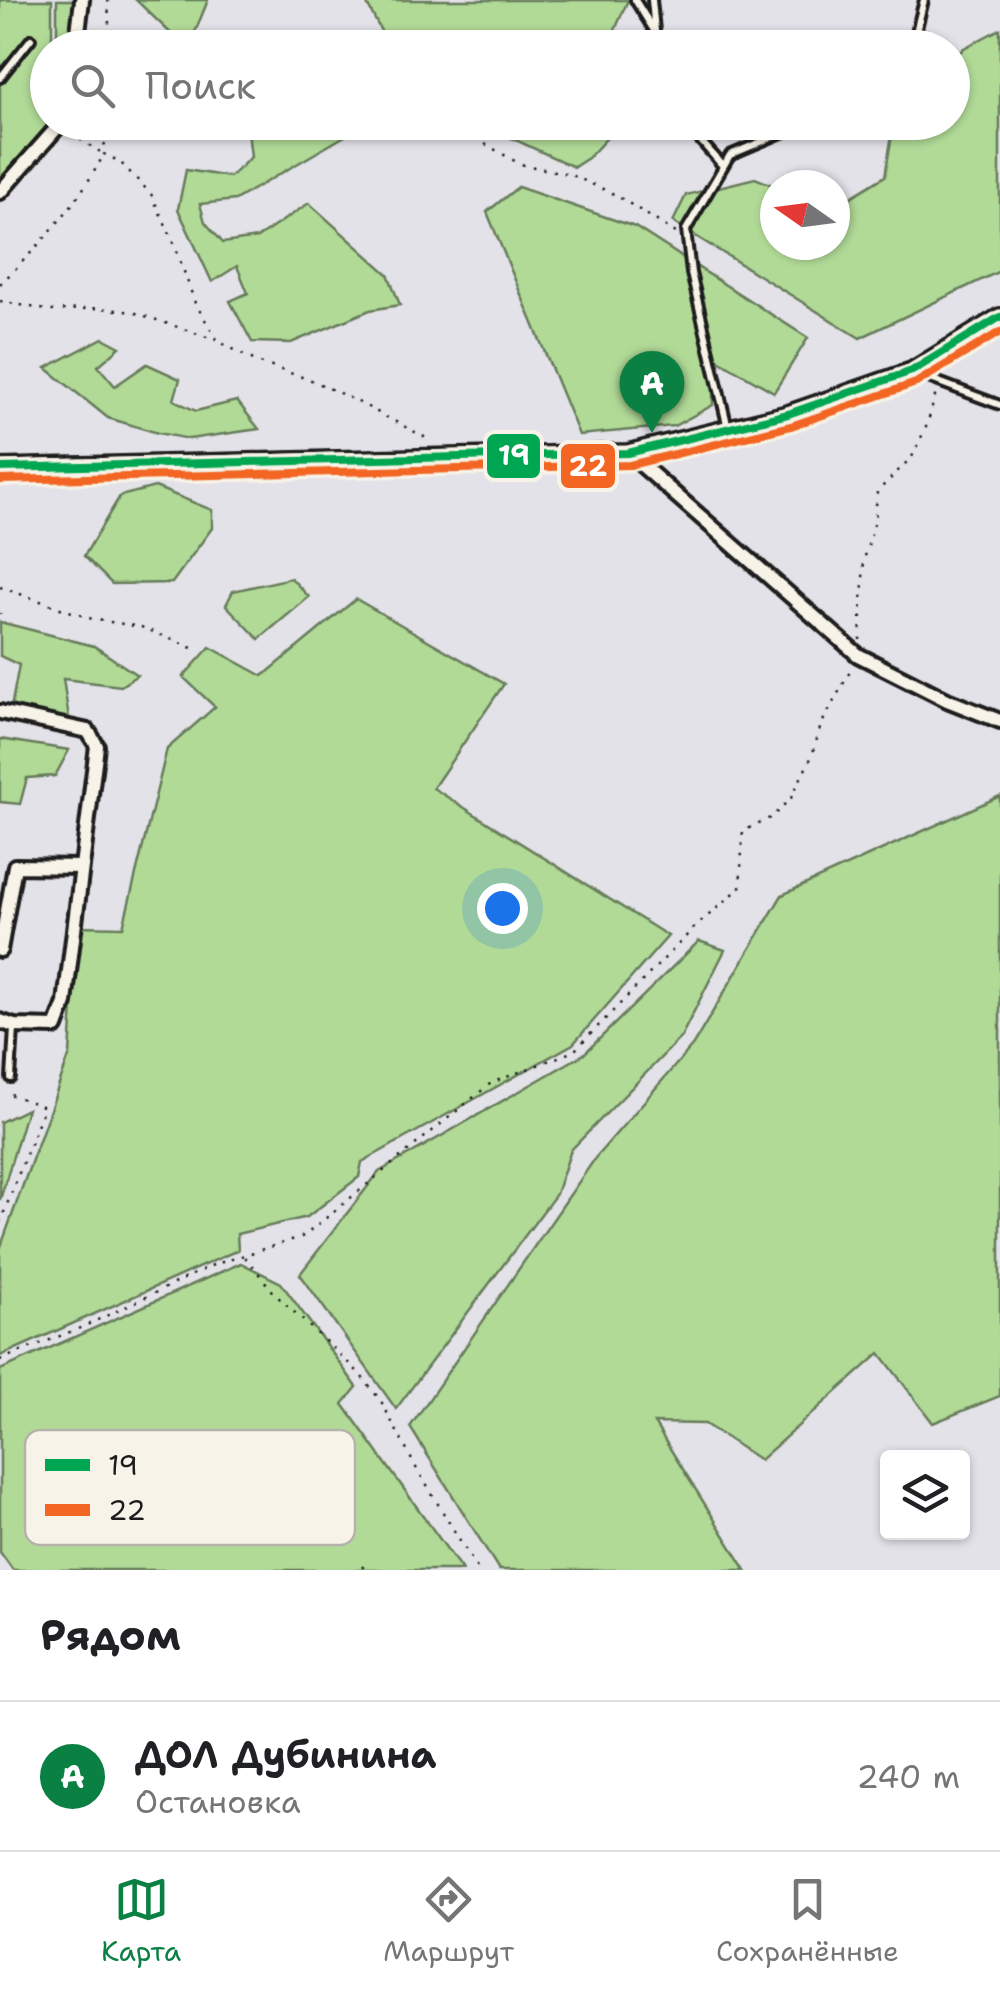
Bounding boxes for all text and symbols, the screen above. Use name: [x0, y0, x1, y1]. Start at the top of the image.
search box: [30, 30, 970, 140]
icon: search: [65, 58, 120, 113]
text: Поиск: [145, 60, 256, 111]
north arrow: [760, 170, 850, 260]
pin: A: [620, 350, 684, 433]
line badge: 19: [485, 432, 542, 480]
text: 19: [498, 436, 530, 474]
line badge: 22: [559, 442, 617, 490]
text: 22: [569, 447, 607, 485]
your location: [477, 883, 528, 934]
legend: [25, 1430, 355, 1545]
text: 19: [108, 1446, 138, 1484]
map controls: [880, 1450, 970, 1540]
button: layers: [880, 1450, 970, 1540]
text: 22: [108, 1491, 146, 1529]
text: Рядом: [40, 1607, 181, 1663]
text: ДОЛ Дубинина: [135, 1729, 436, 1780]
text: A: [60, 1755, 85, 1798]
text: 240 m: [857, 1755, 960, 1798]
text: Остановка: [135, 1780, 301, 1823]
tab: Карта: [101, 1872, 181, 1970]
tab: Маршрут: [383, 1872, 514, 1970]
tab: Сохранённые: [716, 1872, 899, 1970]

